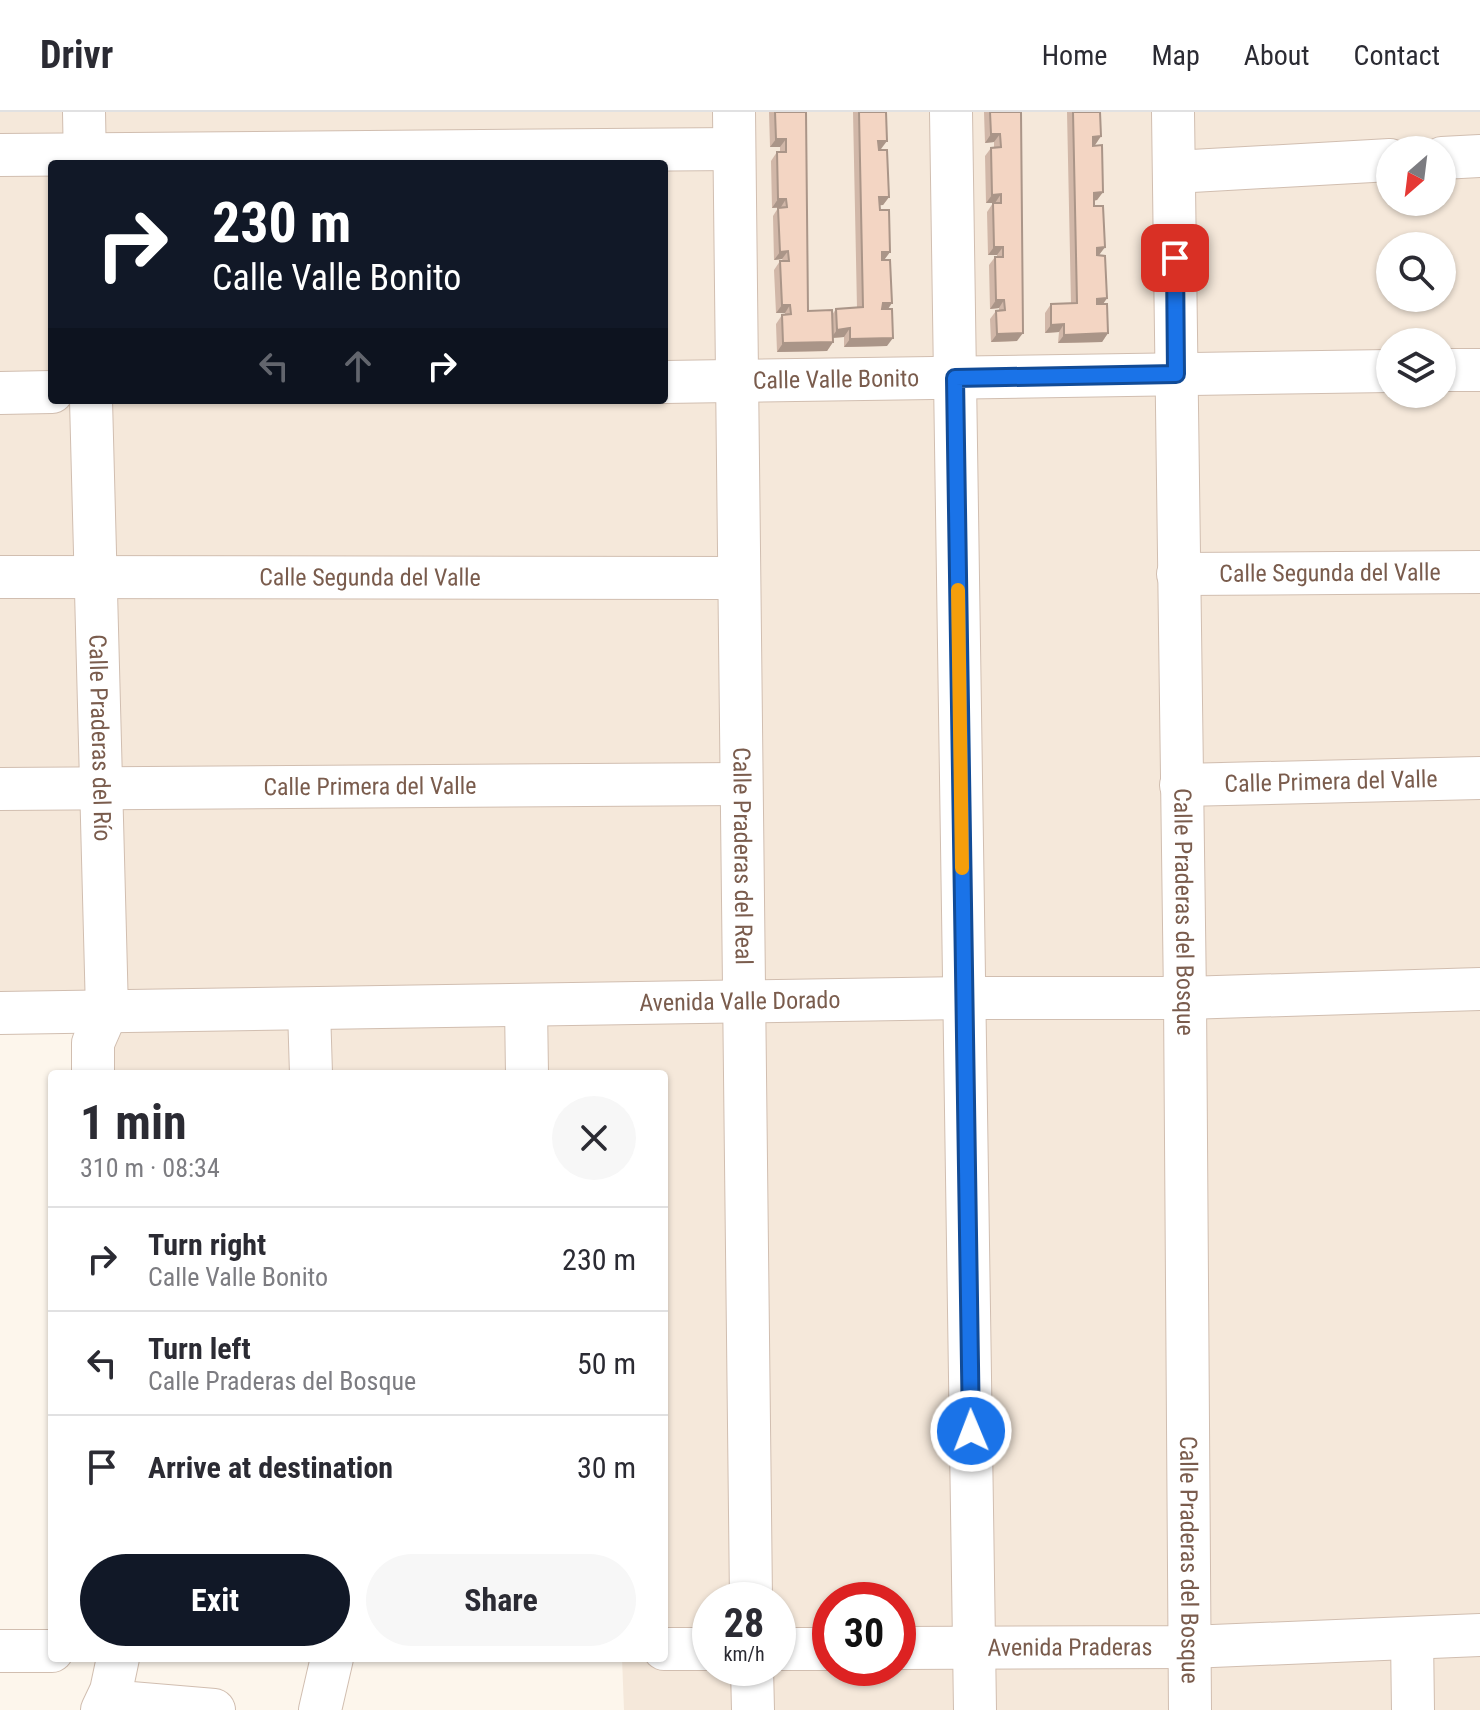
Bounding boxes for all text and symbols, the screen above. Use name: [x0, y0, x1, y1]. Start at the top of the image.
text: Drivr: [40, 33, 113, 77]
text: Home: [1042, 39, 1107, 72]
text: Map: [1151, 39, 1200, 72]
text: About: [1244, 39, 1310, 72]
text: Contact: [1354, 39, 1440, 72]
north arrow: [1376, 136, 1456, 216]
map controls: [1376, 136, 1456, 408]
text: 230 m: [212, 190, 351, 256]
icon: right: [80, 192, 184, 296]
pin: [1141, 224, 1209, 292]
button: search: [1376, 232, 1456, 312]
icon: arrive: [1153, 236, 1197, 280]
text: Calle Valle Bonito: [212, 257, 461, 299]
button: layers: [1376, 328, 1456, 408]
icon: left: [252, 344, 296, 388]
icon: ahead: [336, 344, 380, 388]
icon: right: [420, 344, 464, 388]
street label: Calle Valle Bonito: [753, 364, 919, 395]
street label: Calle Segunda del Valle: [1219, 558, 1441, 588]
street label: Calle Segunda del Valle: [259, 563, 481, 592]
street label: Calle Praderas del Río: [83, 634, 117, 842]
street label: Calle Praderas del Real: [727, 747, 758, 965]
street label: Calle Primera del Valle: [1224, 765, 1438, 798]
street label: Calle Primera del Valle: [263, 772, 477, 801]
street label: Calle Praderas del Bosque: [1168, 788, 1199, 1036]
street label: Avenida Valle Dorado: [639, 986, 841, 1017]
text: 1 min: [80, 1094, 187, 1151]
button: close: [552, 1096, 636, 1180]
text: 310 m · 08:34: [80, 1153, 220, 1183]
text: Turn right: [148, 1227, 266, 1262]
icon: right: [80, 1237, 124, 1281]
text: 230 m: [562, 1242, 636, 1277]
text: Calle Valle Bonito: [148, 1262, 328, 1292]
text: Turn left: [148, 1331, 251, 1366]
icon: left: [80, 1341, 124, 1385]
text: 50 m: [577, 1346, 636, 1381]
text: Calle Praderas del Bosque: [148, 1366, 416, 1396]
position arrow: [929, 1389, 1013, 1473]
street label: Calle Praderas del Bosque: [1174, 1436, 1204, 1684]
icon: arrive: [80, 1445, 124, 1489]
text: Arrive at destination: [148, 1450, 393, 1485]
text: 30 m: [577, 1450, 636, 1485]
button: Exit: [80, 1554, 350, 1646]
button: Share: [366, 1554, 636, 1646]
speed limit sign: 30: [812, 1582, 916, 1686]
text: 28: [724, 1600, 764, 1647]
street label: Avenida Praderas: [988, 1633, 1152, 1662]
text: km/h: [723, 1642, 765, 1666]

